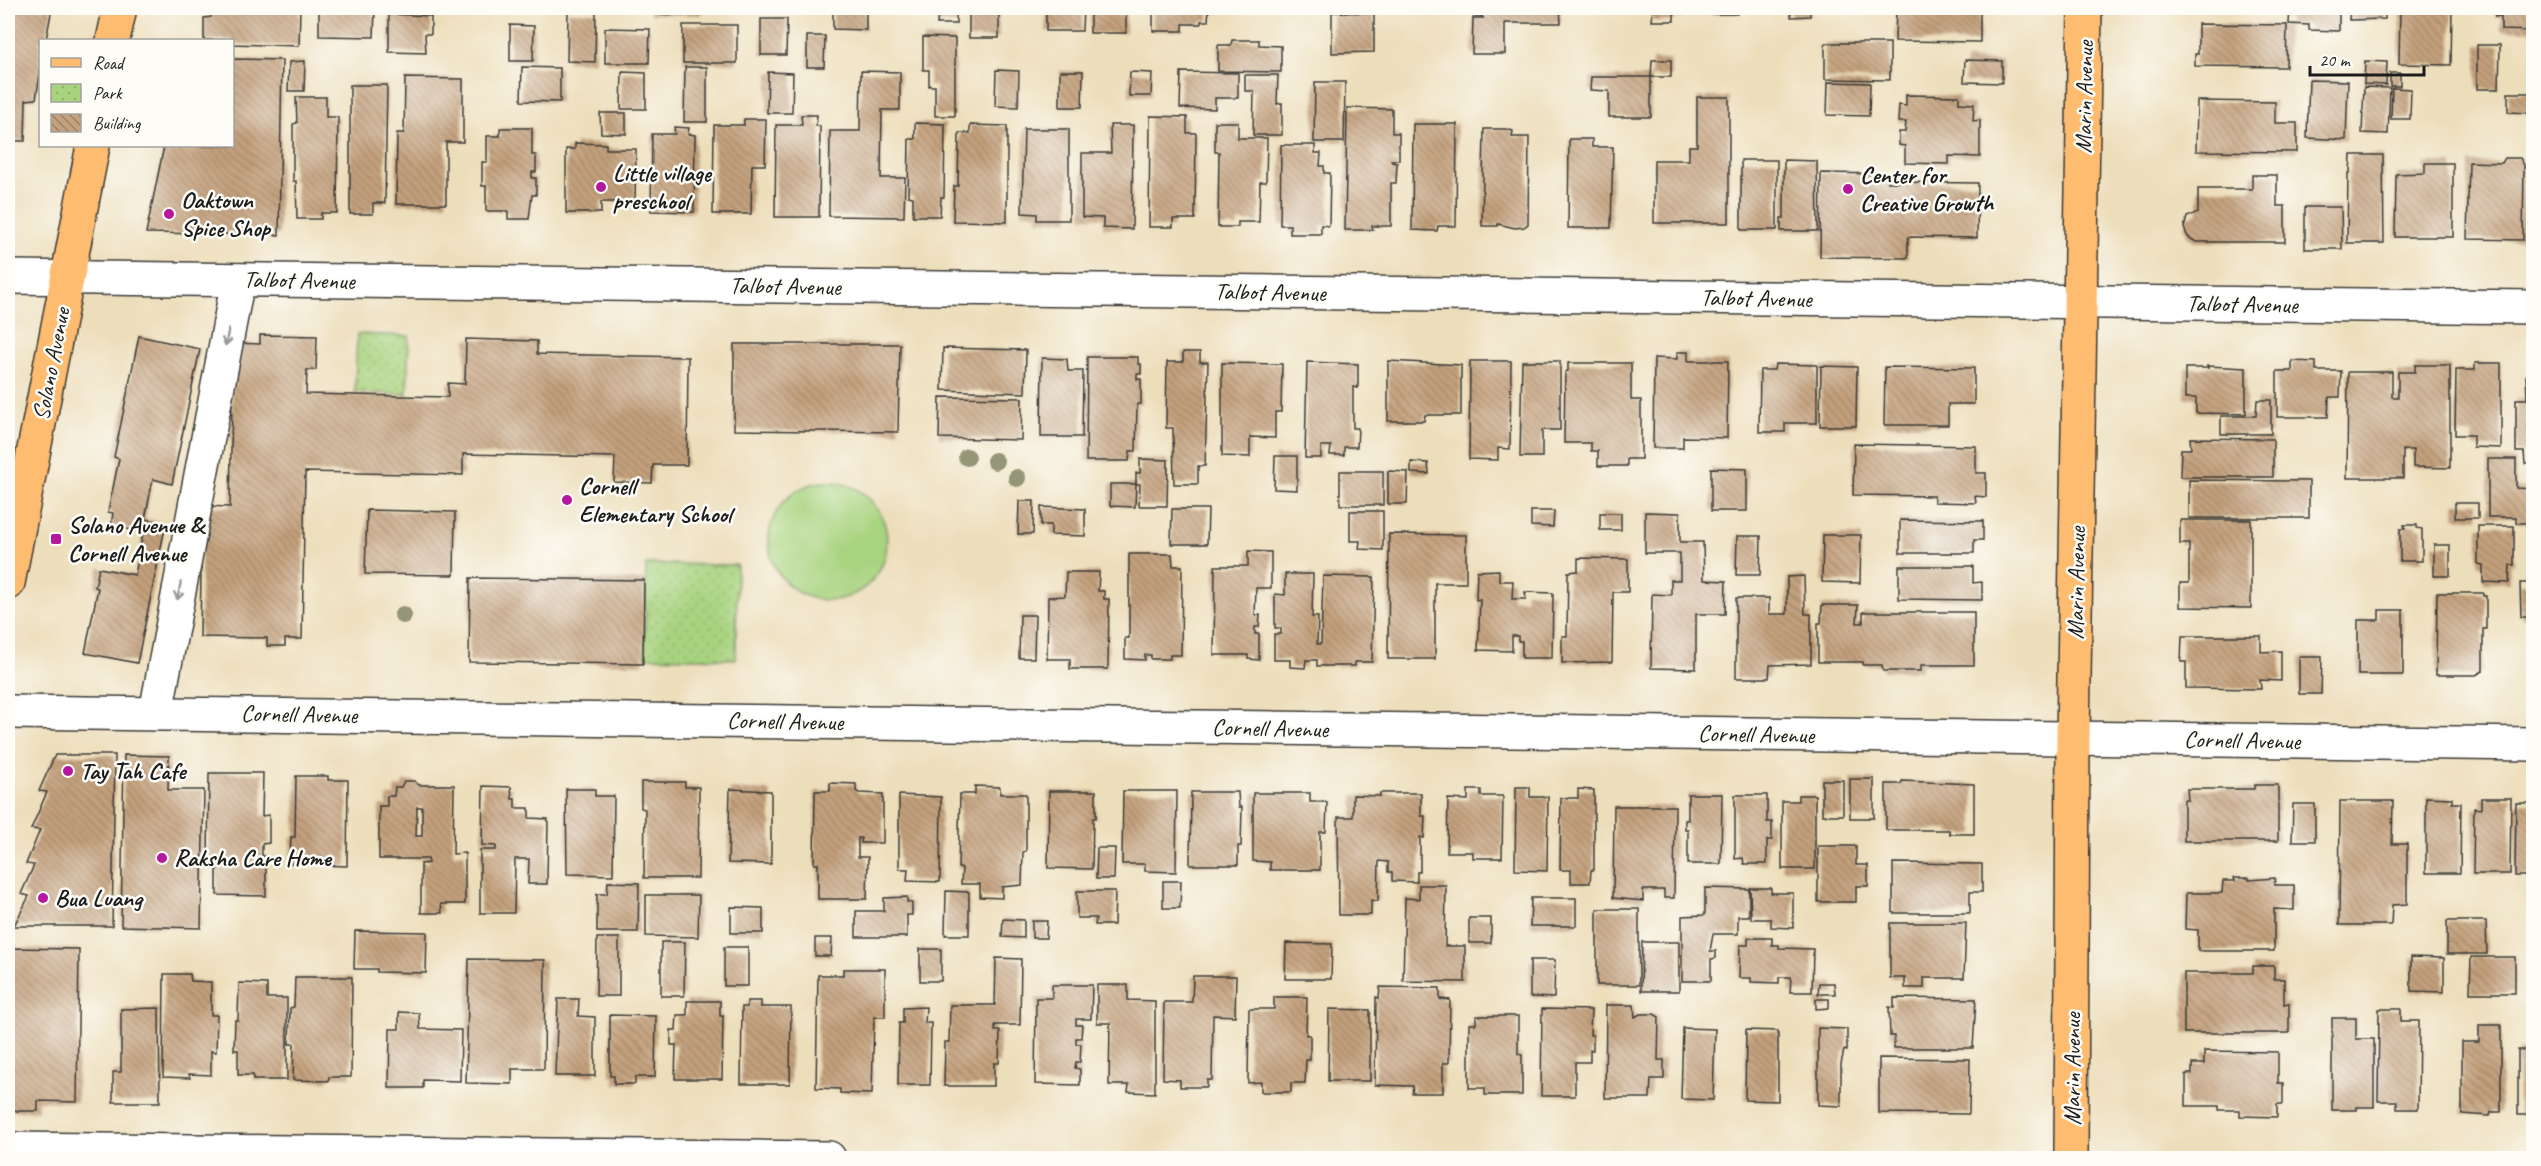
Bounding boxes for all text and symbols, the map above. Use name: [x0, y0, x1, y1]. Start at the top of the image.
street label: Marin Avenue: [2068, 38, 2100, 154]
legend: [39, 39, 234, 147]
scale bar: [2310, 39, 2424, 77]
text: 20 m: [2319, 49, 2352, 71]
text: Road: [93, 52, 126, 74]
text: Park: [93, 82, 123, 104]
text: Building: [93, 112, 142, 134]
place label: Little village preschool: [613, 158, 713, 216]
place label: Center for Creative Growth: [1860, 160, 1995, 218]
marker: Little village preschool: [594, 180, 608, 194]
marker: Center for Creative Growth: [1841, 182, 1855, 196]
place label: Oaktown Spice Shop: [181, 185, 272, 243]
marker: Oaktown Spice Shop: [162, 207, 176, 221]
street label: Talbot Avenue: [243, 264, 357, 296]
street label: Talbot Avenue: [729, 270, 843, 302]
street label: Talbot Avenue: [1214, 276, 1328, 308]
street label: Talbot Avenue: [1700, 282, 1814, 314]
street label: Talbot Avenue: [2186, 288, 2300, 320]
street label: Solano Avenue: [25, 303, 77, 423]
one-way arrow: [221, 327, 232, 347]
place label: Cornell Elementary School: [579, 471, 736, 529]
marker: Cornell Elementary School: [560, 493, 574, 507]
place label: Solano Avenue & Cornell Avenue: [68, 510, 207, 568]
street label: Marin Avenue: [2060, 524, 2092, 640]
marker: Solano Avenue & Cornell Avenue: [49, 532, 63, 546]
one-way arrow: [173, 580, 184, 600]
street label: Cornell Avenue: [241, 698, 360, 730]
street label: Cornell Avenue: [727, 705, 846, 737]
street label: Cornell Avenue: [1212, 712, 1331, 744]
street label: Cornell Avenue: [1698, 718, 1817, 750]
street label: Cornell Avenue: [2184, 724, 2303, 756]
place label: Tay Tah Cafe: [80, 756, 187, 786]
marker: Tay Tah Cafe: [61, 764, 75, 778]
place label: Raksha Care Home: [174, 843, 333, 873]
marker: Raksha Care Home: [155, 851, 169, 865]
place label: Bua Luang: [55, 883, 144, 913]
marker: Bua Luang: [36, 891, 50, 905]
street label: Marin Avenue: [2057, 1011, 2087, 1125]

